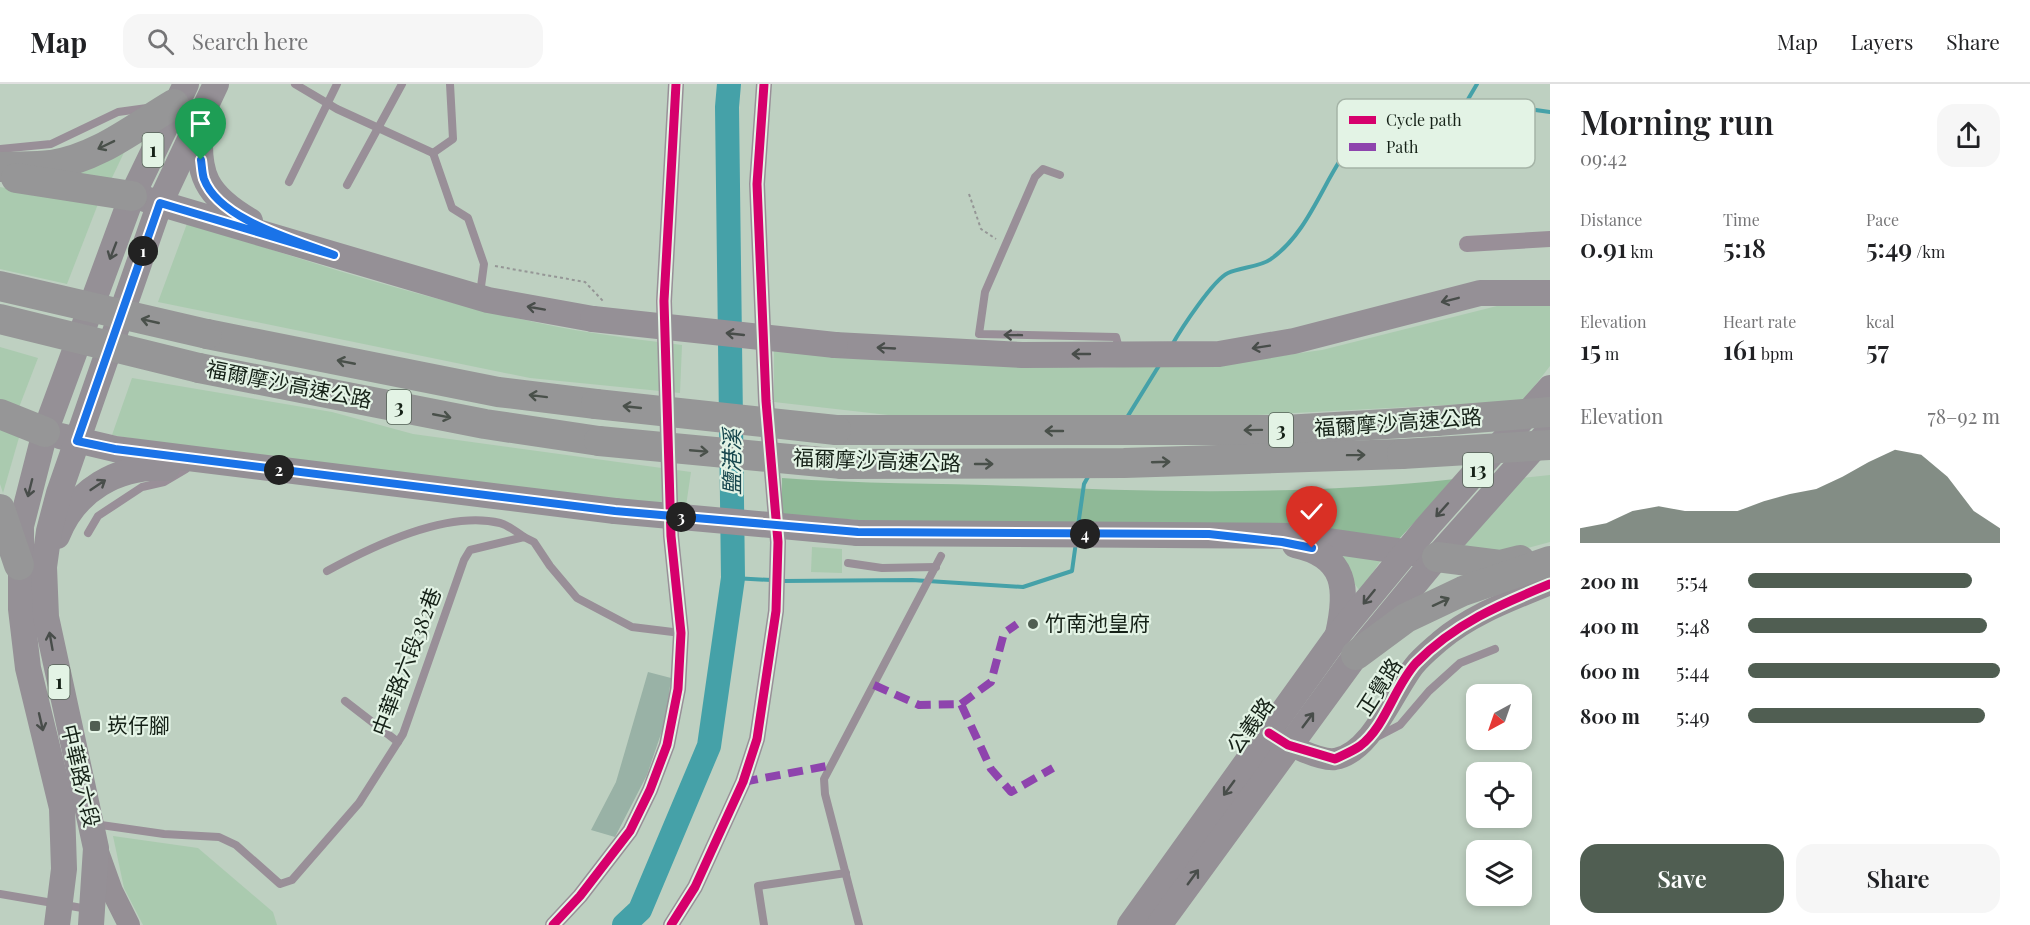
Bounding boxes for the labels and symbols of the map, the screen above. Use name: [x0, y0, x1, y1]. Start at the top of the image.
pin: [175, 98, 226, 160]
legend: [1337, 99, 1535, 168]
text: Cycle path: [1386, 109, 1462, 130]
road number: 1: [142, 133, 164, 167]
text: Path: [1386, 136, 1419, 157]
one-way arrow: [98, 140, 116, 151]
pin: 1: [128, 236, 158, 266]
one-way arrow: [106, 242, 117, 260]
one-way arrow: [1441, 295, 1460, 307]
one-way arrow: [526, 303, 546, 314]
one-way arrow: [141, 315, 160, 326]
one-way arrow: [726, 328, 746, 339]
one-way arrow: [1003, 329, 1023, 340]
one-way arrow: [1252, 341, 1271, 352]
one-way arrow: [877, 342, 897, 353]
one-way arrow: [1071, 348, 1091, 360]
street label: 福爾摩沙高速公路: [204, 353, 375, 413]
one-way arrow: [337, 356, 357, 367]
road number: 3: [387, 390, 411, 424]
one-way arrow: [529, 391, 549, 402]
street label: 福爾摩沙高速公路: [1313, 401, 1483, 441]
one-way arrow: [623, 402, 642, 413]
one-way arrow: [432, 411, 451, 422]
road number: 3: [1269, 413, 1293, 447]
one-way arrow: [1244, 424, 1264, 436]
one-way arrow: [1044, 425, 1064, 437]
water label: 鹽港溪: [716, 426, 746, 495]
street label: 福爾摩沙高速公路: [793, 442, 962, 476]
one-way arrow: [688, 446, 708, 457]
one-way arrow: [1346, 450, 1366, 461]
road number: 13: [1463, 453, 1493, 487]
pin: 2: [264, 455, 294, 485]
one-way arrow: [1151, 456, 1171, 467]
one-way arrow: [974, 458, 994, 470]
one-way arrow: [23, 478, 35, 497]
one-way arrow: [89, 479, 106, 491]
pin: [1286, 486, 1337, 548]
pin: 3: [666, 502, 696, 532]
one-way arrow: [1435, 503, 1449, 518]
pin: 4: [1070, 519, 1100, 549]
street label: 中華路六段382巷: [364, 583, 446, 739]
one-way arrow: [1362, 589, 1375, 605]
one-way arrow: [1431, 595, 1449, 607]
place label: 竹南池皇府: [1045, 608, 1150, 636]
marker: 竹南池皇府: [1026, 617, 1040, 631]
one-way arrow: [45, 632, 56, 651]
street label: 正覺路: [1349, 652, 1407, 720]
road number: 1: [48, 665, 70, 699]
north arrow: [1466, 684, 1532, 750]
street label: 公義路: [1220, 691, 1279, 759]
place label: 崁仔腳: [107, 710, 170, 738]
one-way arrow: [35, 712, 47, 731]
one-way arrow: [1301, 712, 1314, 728]
marker: 崁仔腳: [88, 719, 102, 733]
street label: 中華路六段: [56, 721, 107, 830]
one-way arrow: [1223, 780, 1235, 796]
one-way arrow: [1187, 870, 1199, 886]

